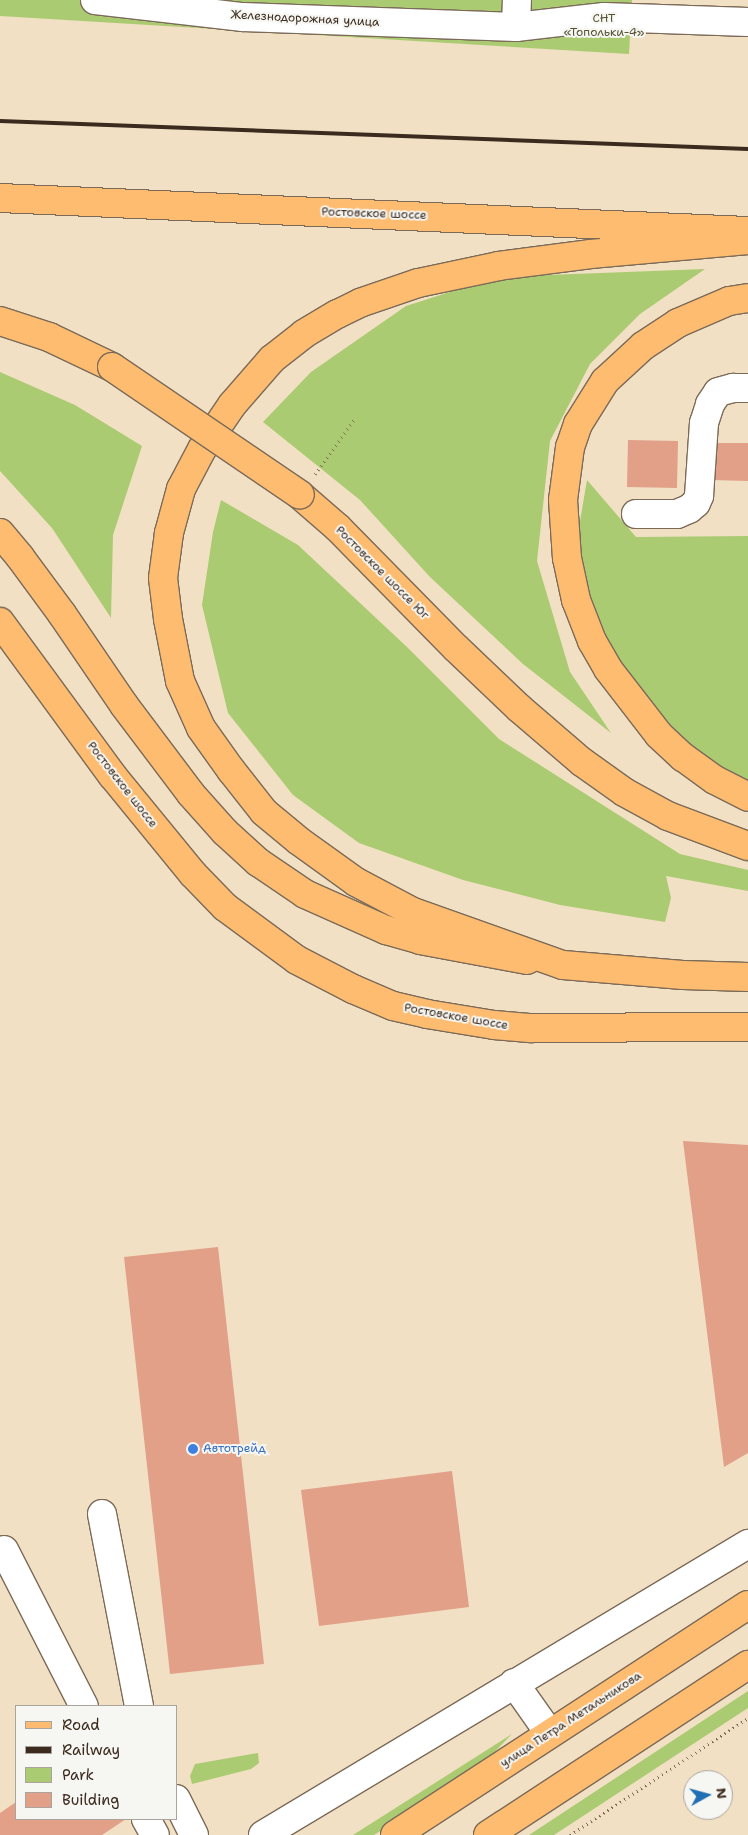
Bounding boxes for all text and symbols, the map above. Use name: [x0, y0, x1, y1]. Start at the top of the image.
street label: Железнодорожная улица: [230, 8, 380, 30]
park label: СНТ «Топольки-4»: [564, 12, 644, 40]
street label: Ростовское шоссе: [321, 205, 427, 223]
street label: Ростовское шоссе Юг: [332, 523, 432, 623]
street label: Ростовское шоссе: [84, 739, 160, 831]
street label: Ростовское шоссе: [403, 1001, 509, 1033]
place label: Автотрейд: [203, 1442, 266, 1456]
marker: Автотрейд: [187, 1443, 199, 1455]
street label: улица Петра Метальникова: [498, 1669, 644, 1771]
legend: [15, 1705, 178, 1820]
text: Road: [62, 1715, 100, 1735]
text: Railway: [62, 1740, 120, 1760]
text: Park: [62, 1765, 94, 1785]
north arrow: [683, 1770, 733, 1820]
text: N: [712, 1787, 732, 1800]
text: Building: [62, 1790, 119, 1810]

